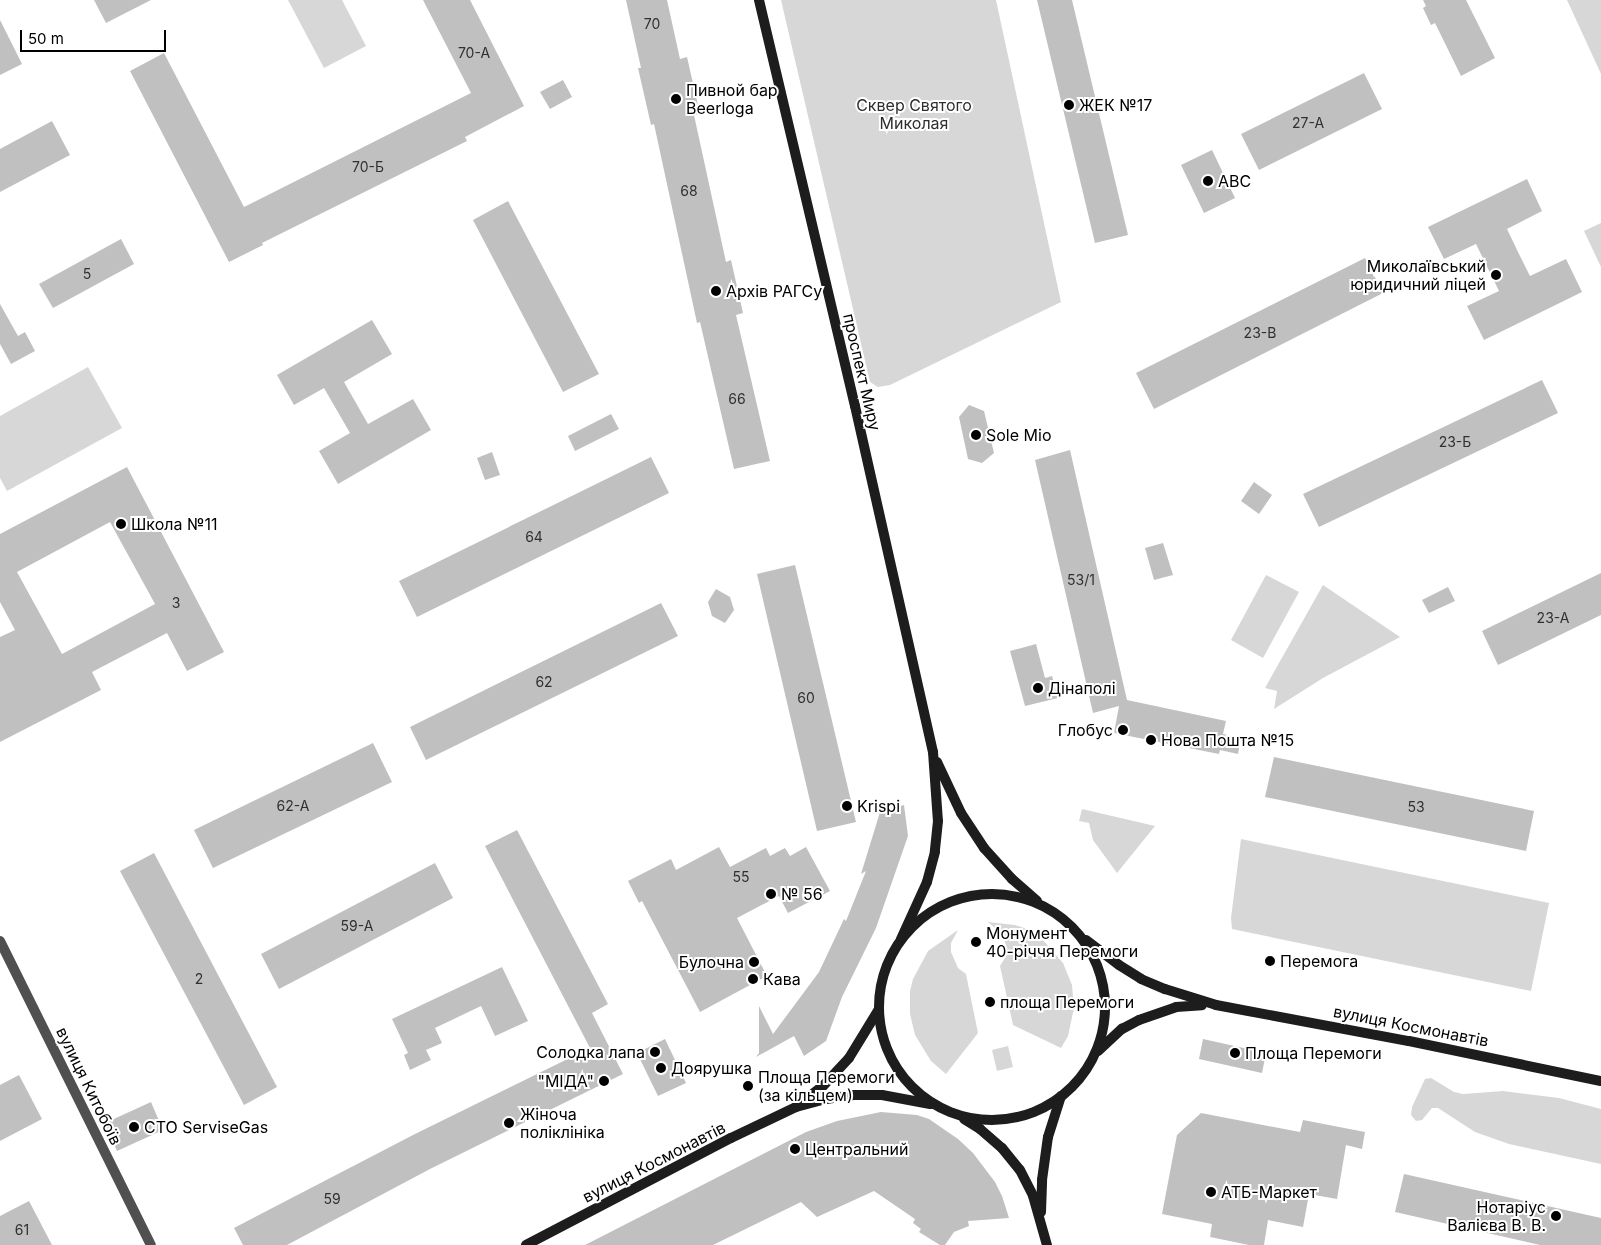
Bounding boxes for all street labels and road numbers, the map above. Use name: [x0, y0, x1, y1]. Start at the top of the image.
street label: проспект Миру: [839, 312, 885, 432]
street label: вулиця Космонавтів: [1332, 1002, 1490, 1050]
street label: вулиця Китобоїв: [52, 1024, 126, 1148]
street label: вулиця Космонавтів: [579, 1118, 729, 1206]

